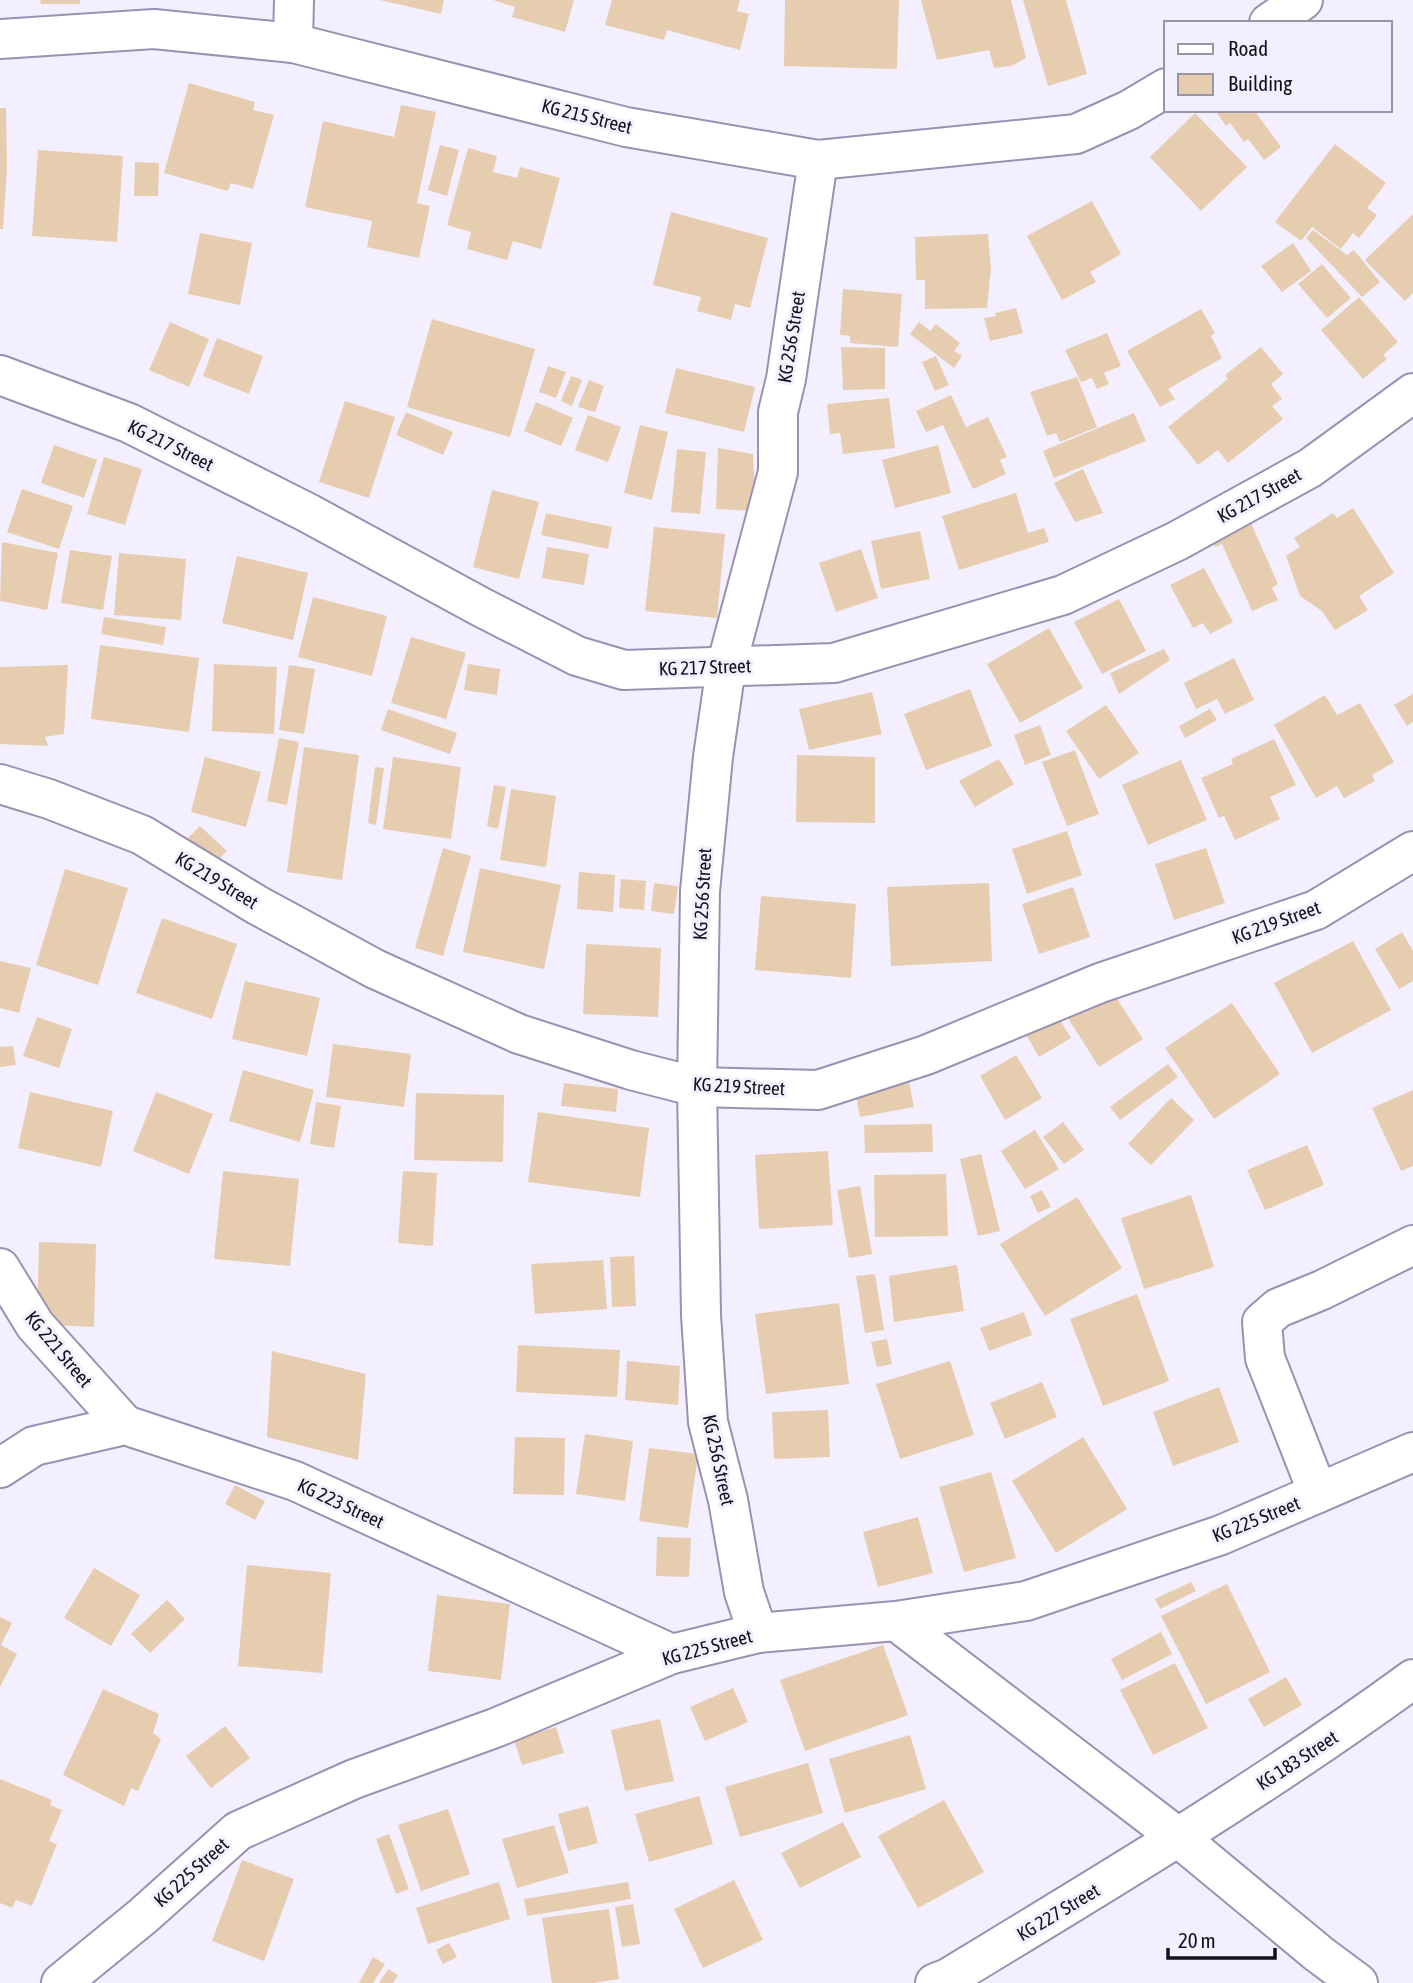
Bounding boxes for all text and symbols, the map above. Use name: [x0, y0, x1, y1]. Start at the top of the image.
legend: [1164, 21, 1392, 112]
text: Road: [1228, 36, 1268, 60]
text: Building: [1228, 71, 1292, 95]
street label: KG 215 Street: [539, 94, 635, 138]
street label: KG 256 Street: [773, 290, 809, 384]
street label: KG 217 Street: [125, 415, 217, 475]
street label: KG 217 Street: [1213, 463, 1305, 527]
street label: KG 217 Street: [658, 654, 752, 680]
street label: KG 219 Street: [172, 847, 262, 913]
street label: KG 256 Street: [689, 847, 715, 941]
street label: KG 219 Street: [1229, 896, 1323, 948]
street label: KG 219 Street: [692, 1073, 786, 1099]
street label: KG 221 Street: [21, 1306, 97, 1392]
street label: KG 256 Street: [699, 1412, 739, 1508]
street label: KG 223 Street: [294, 1473, 388, 1533]
street label: KG 225 Street: [1209, 1491, 1303, 1547]
street label: KG 225 Street: [659, 1624, 755, 1670]
street label: KG 183 Street: [1252, 1726, 1342, 1794]
street label: KG 225 Street: [149, 1833, 233, 1911]
street label: KG 227 Street: [1013, 1879, 1103, 1945]
scale bar: [1168, 1916, 1275, 1960]
text: 20 m: [1178, 1928, 1216, 1952]

